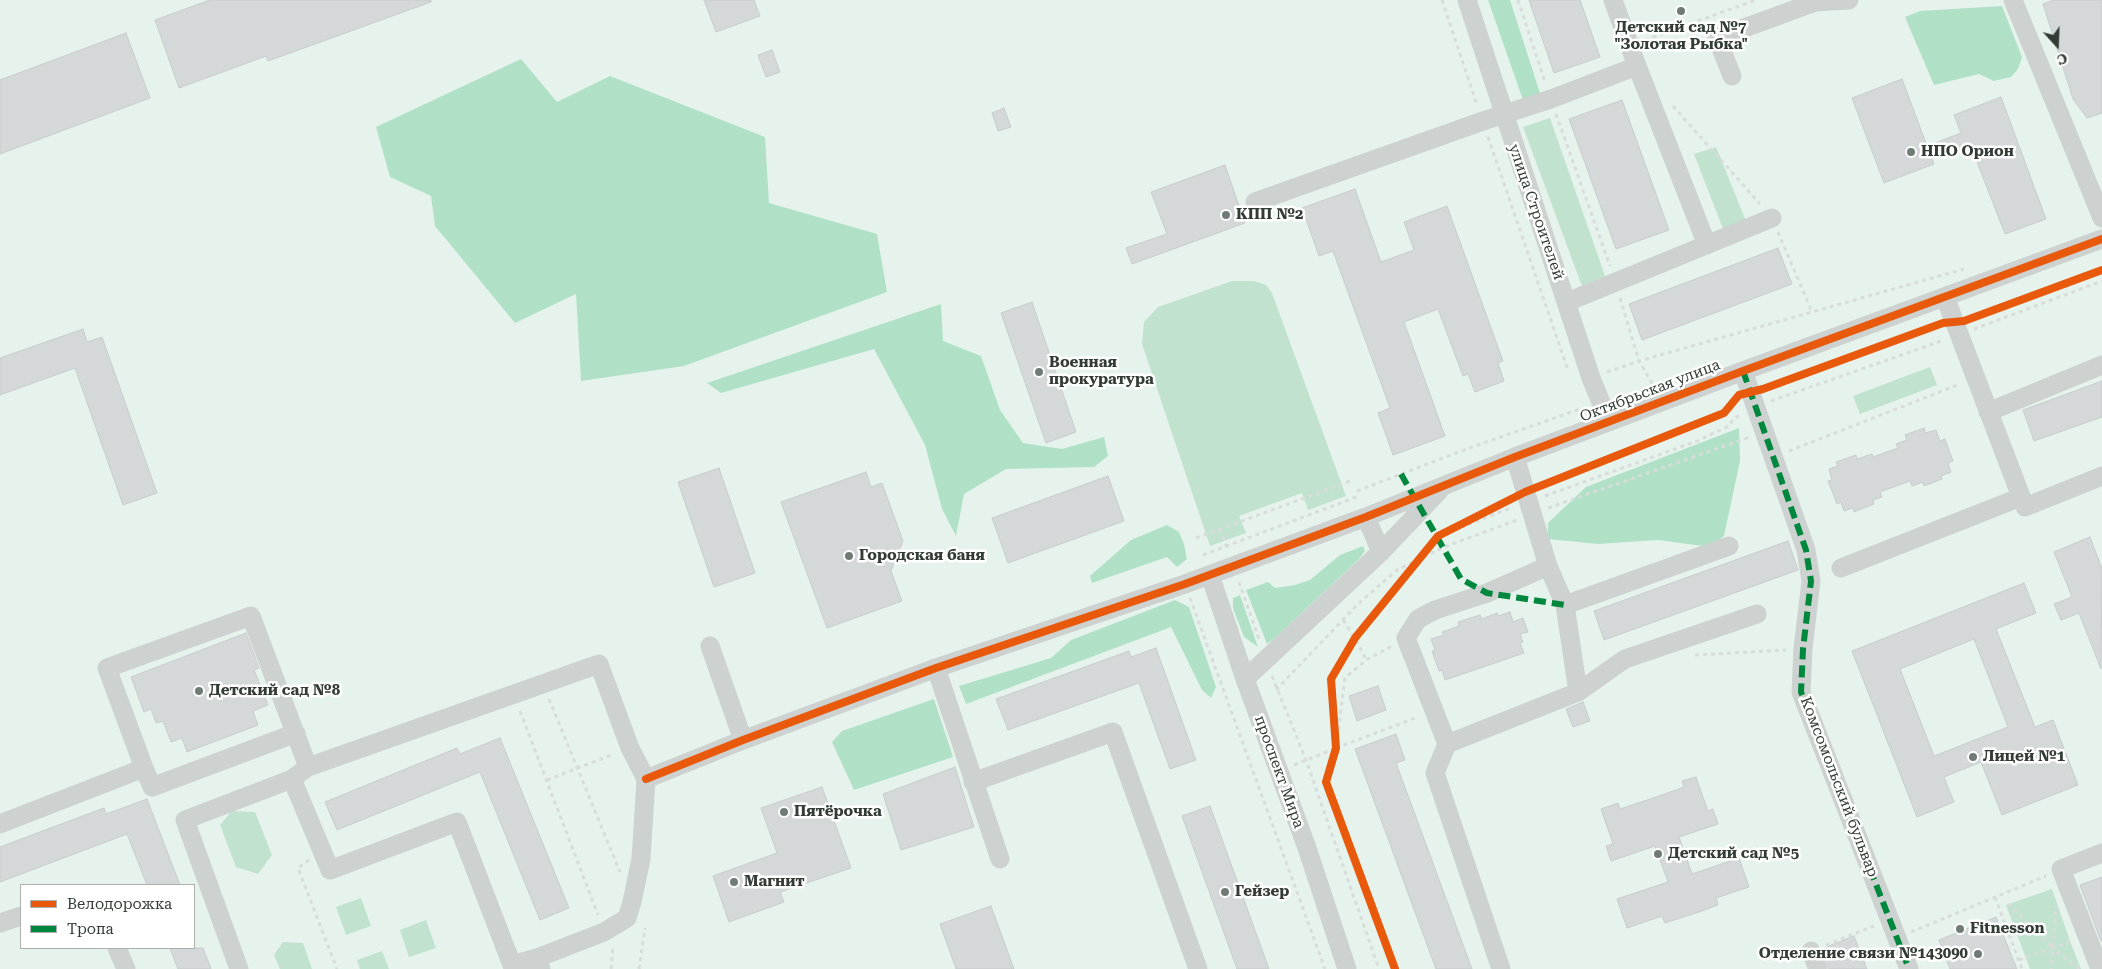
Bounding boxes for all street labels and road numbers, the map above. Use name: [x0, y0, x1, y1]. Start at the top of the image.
street label: улица Строителей: [1504, 142, 1568, 282]
street label: Октябрьская улица: [1577, 356, 1723, 426]
street label: Комсомольский бульвар: [1796, 694, 1882, 880]
street label: проспект Мира: [1250, 713, 1308, 831]

